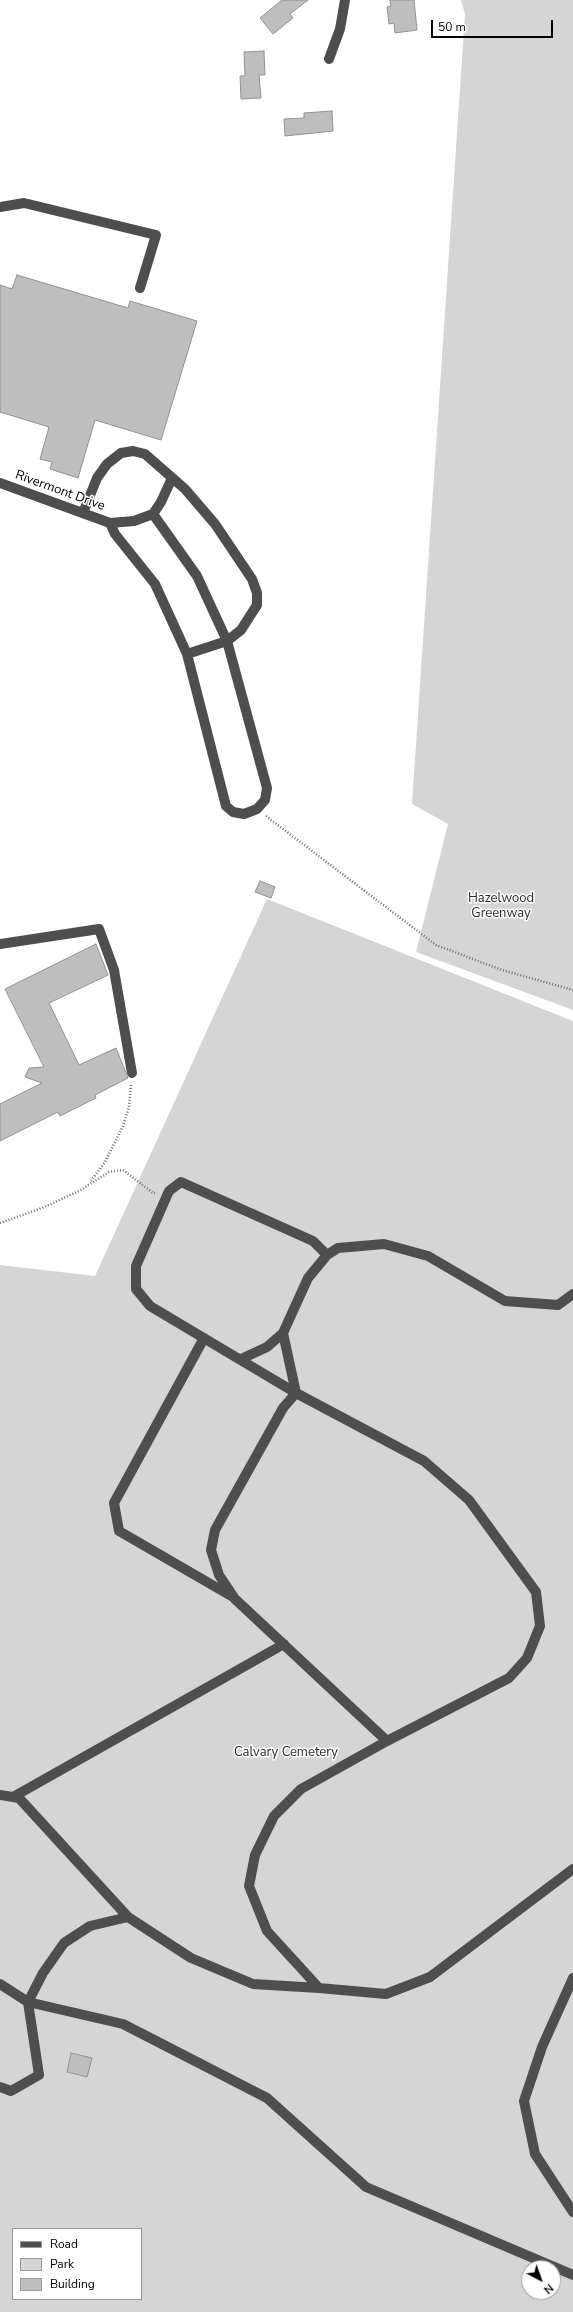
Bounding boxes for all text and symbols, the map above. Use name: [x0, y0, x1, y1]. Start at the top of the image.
scale bar: [433, 12, 555, 38]
text: 50 m: [438, 19, 466, 35]
street label: Rivermont Drive: [13, 468, 107, 514]
park label: Hazelwood Greenway: [468, 891, 534, 922]
park label: Calvary Cemetery: [234, 1745, 338, 1761]
legend: [12, 2228, 142, 2300]
text: Road: [50, 2236, 78, 2252]
text: Park: [50, 2256, 74, 2272]
north arrow: [521, 2260, 561, 2300]
text: Building: [50, 2276, 95, 2292]
text: N: [541, 2280, 557, 2297]

